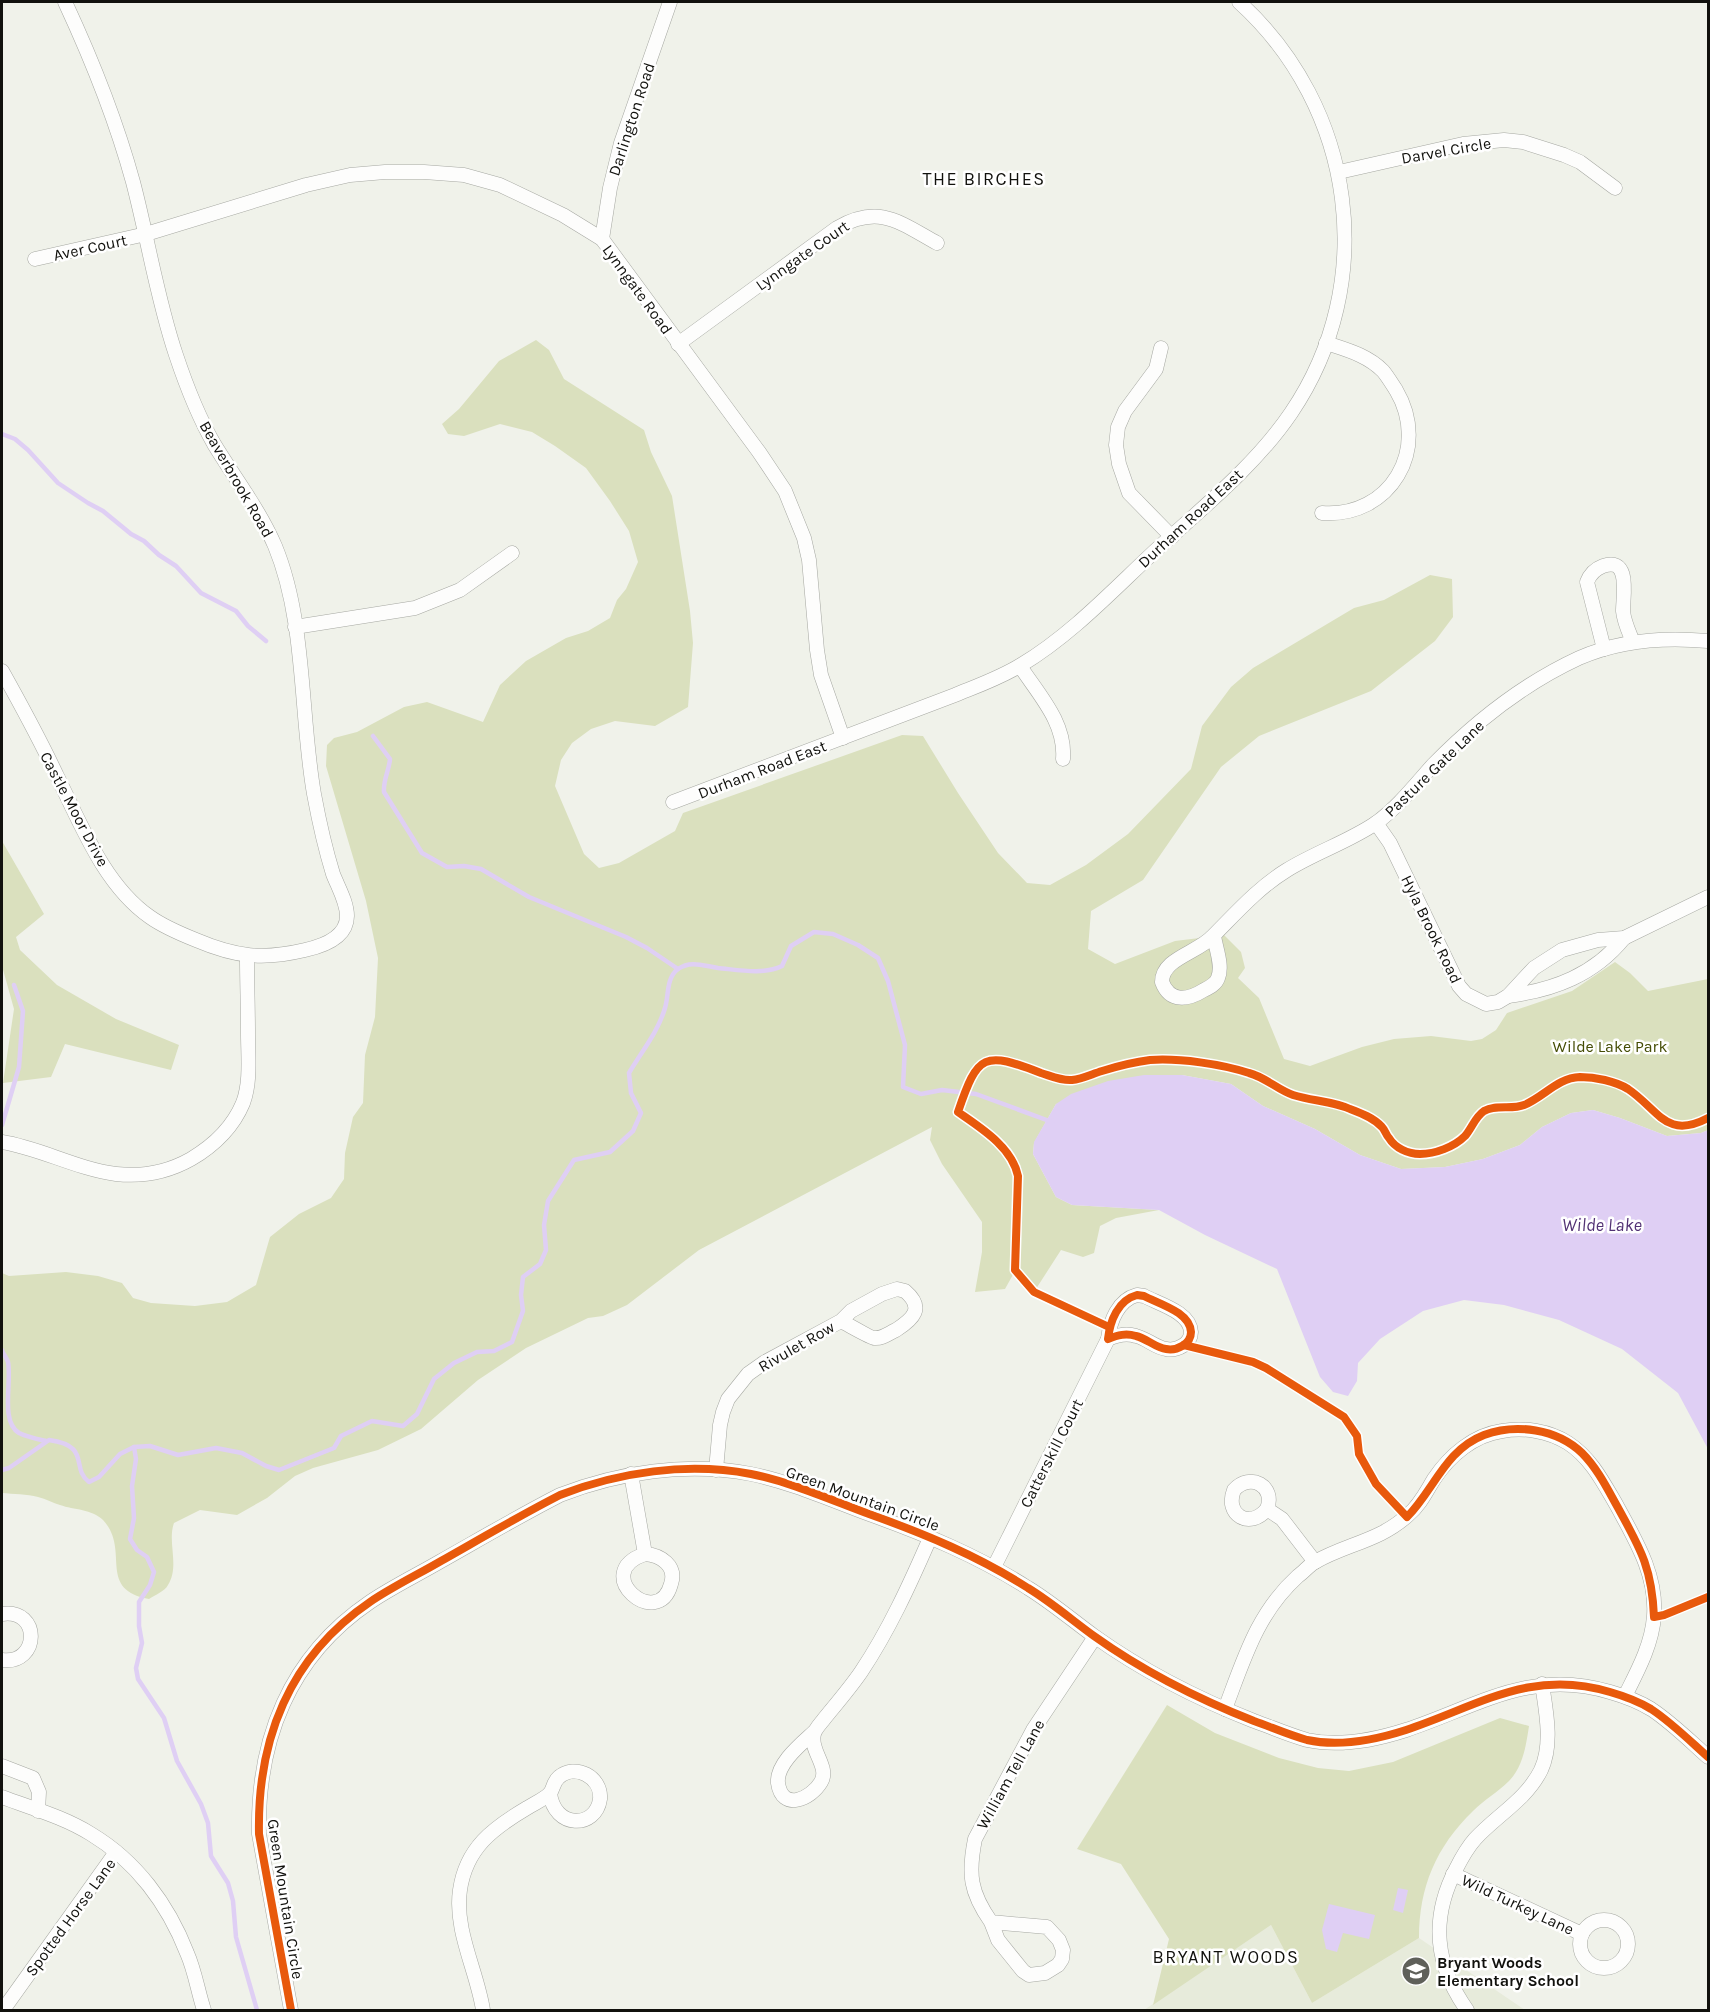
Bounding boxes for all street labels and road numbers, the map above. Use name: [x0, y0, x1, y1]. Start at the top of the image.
street label: Darlington Road: [604, 60, 659, 178]
street label: Darvel Circle: [1400, 133, 1493, 168]
street label: Lynngate Court: [752, 216, 853, 295]
street label: Aver Court: [52, 230, 129, 265]
street label: Lynngate Road: [599, 241, 677, 338]
street label: Beaverbrook Road: [195, 418, 278, 541]
street label: Durham Road East: [1134, 465, 1247, 572]
street label: Pasture Gate Lane: [1381, 716, 1488, 821]
street label: Durham Road East: [695, 736, 829, 803]
street label: Castle Moor Drive: [36, 748, 113, 870]
street label: Hyla Brook Road: [1397, 872, 1466, 986]
street label: Rivulet Row: [755, 1317, 838, 1376]
street label: Catterskill Court: [1016, 1396, 1087, 1511]
street label: Green Mountain Circle: [783, 1462, 942, 1535]
street label: William Tell Lane: [972, 1716, 1048, 1832]
street label: Green Mountain Circle: [263, 1818, 308, 1981]
street label: Spotted Horse Lane: [21, 1855, 120, 1980]
street label: Wild Turkey Lane: [1459, 1870, 1577, 1939]

